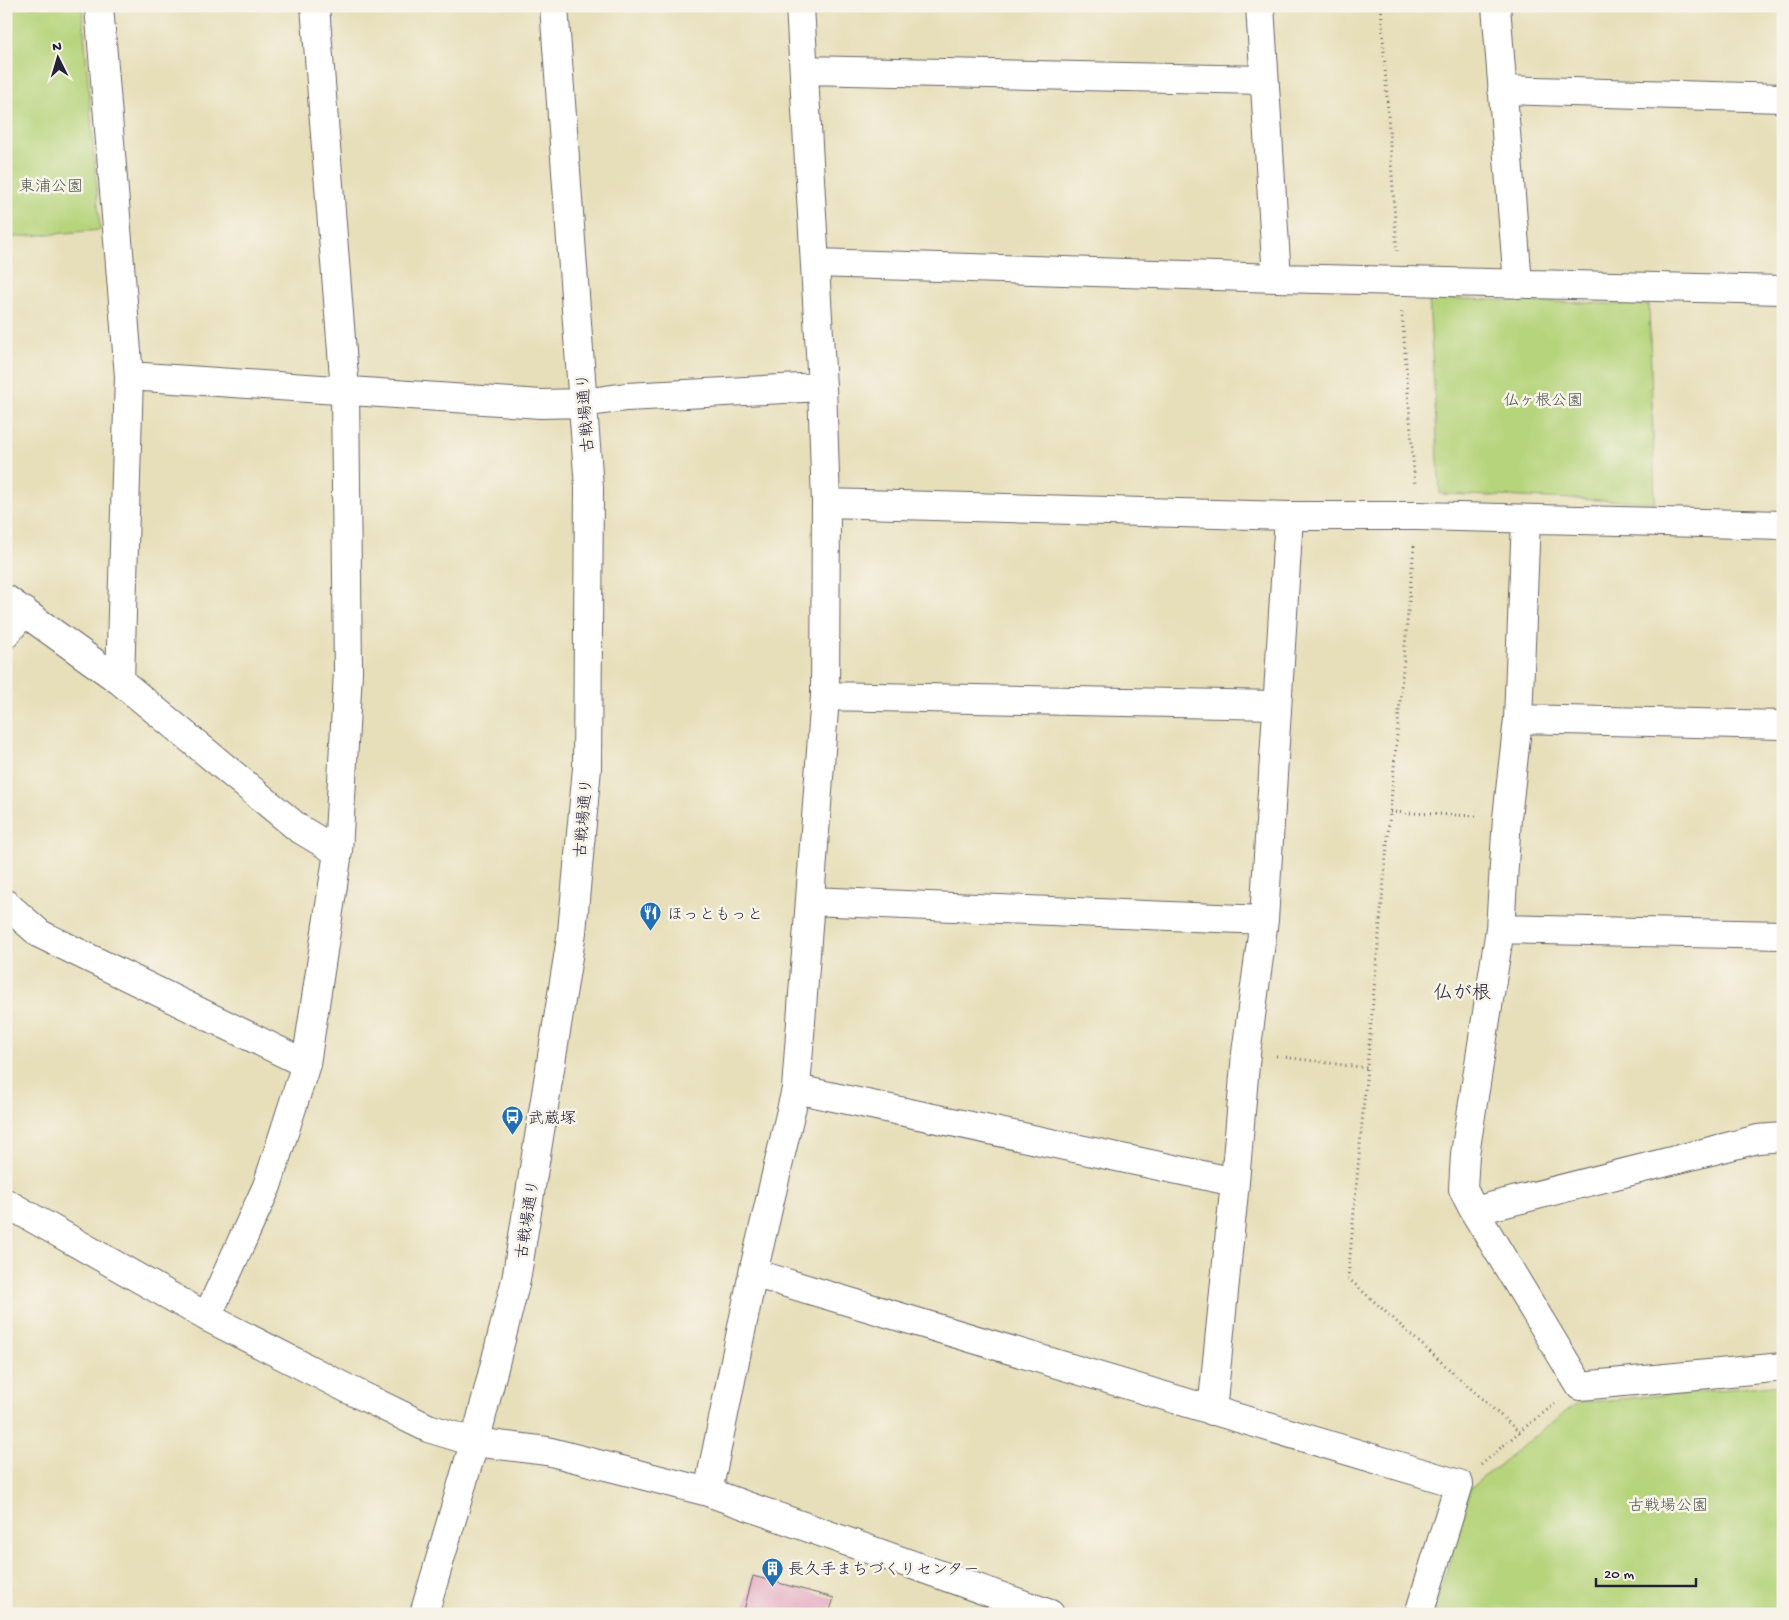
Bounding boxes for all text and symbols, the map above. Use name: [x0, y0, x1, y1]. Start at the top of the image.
north arrow: [32, 32, 82, 82]
text: N: [52, 39, 62, 56]
park label: 東浦公園: [19, 177, 83, 198]
street label: 古戦場通り: [574, 372, 600, 453]
park label: 仏ヶ根公園: [1503, 392, 1583, 412]
street label: 古戦場通り: [572, 778, 598, 859]
restaurant icon: ほっともっと: [639, 901, 663, 932]
place label: ほっともっと: [667, 906, 763, 926]
district label: 仏が根: [1433, 982, 1491, 1006]
bus stop icon: 武蔵塚: [500, 1105, 524, 1136]
place label: 武蔵塚: [528, 1109, 576, 1130]
street label: 古戦場通り: [513, 1178, 545, 1261]
park label: 古戦場公園: [1628, 1497, 1708, 1517]
scale bar: [1596, 1555, 1696, 1587]
building icon: 長久手まちづくりセンター: [760, 1556, 784, 1587]
place label: 長久手まちづくりセンター: [788, 1560, 979, 1581]
text: 20 m: [1604, 1566, 1634, 1584]

